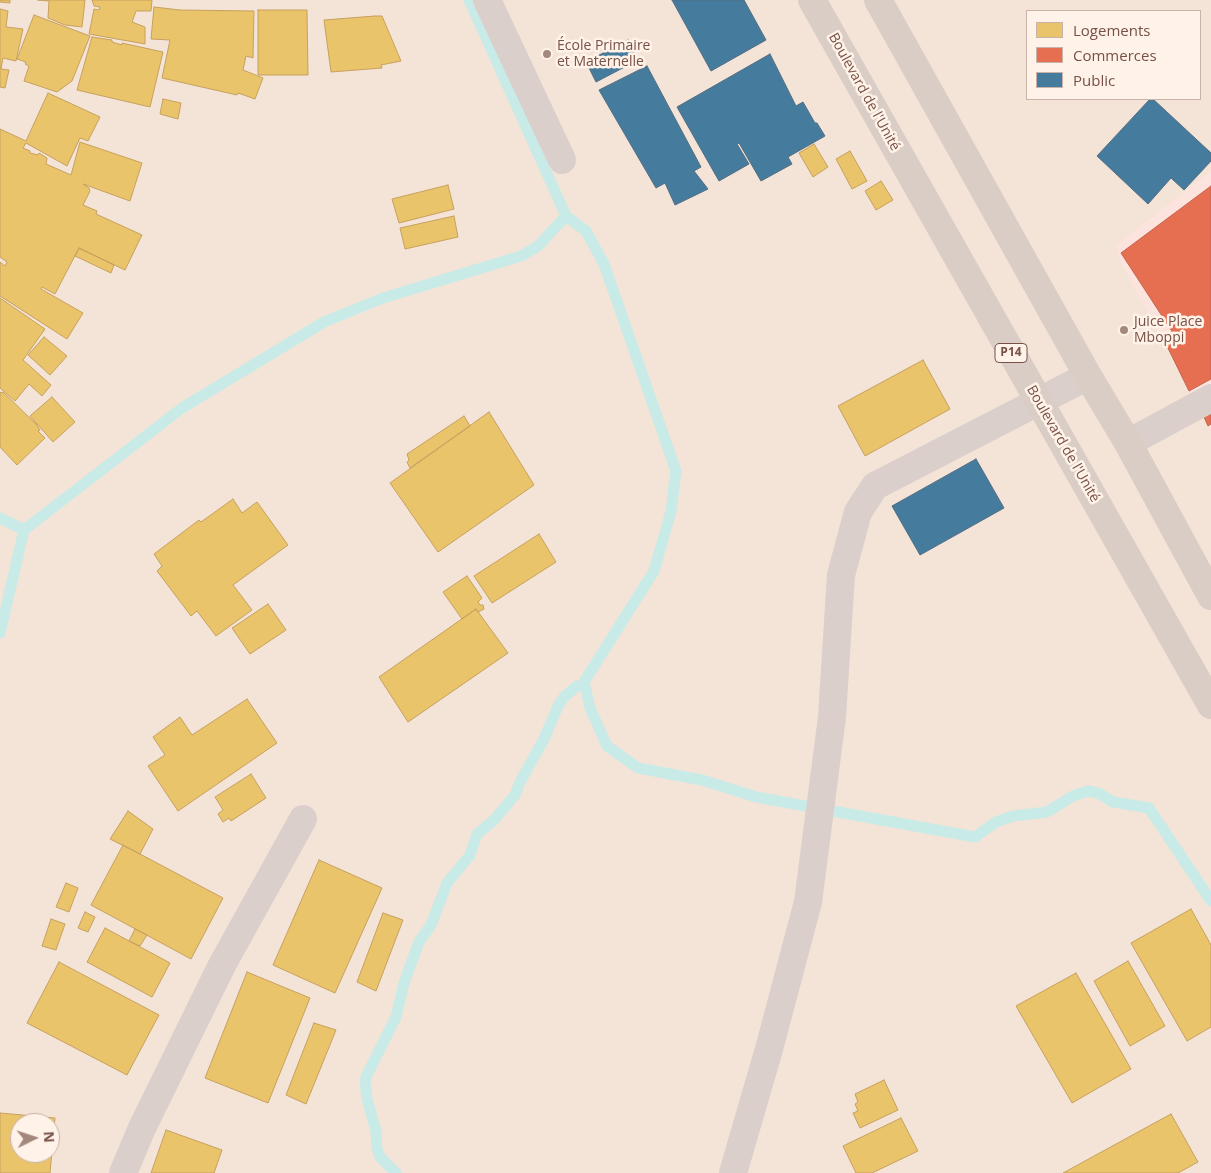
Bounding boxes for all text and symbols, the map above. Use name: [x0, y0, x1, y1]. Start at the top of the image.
legend: [1026, 10, 1201, 100]
text: Logements: [1073, 20, 1150, 40]
street label: Boulevard de l'Unité: [825, 30, 903, 154]
place label: École Primaire et Maternelle: [557, 38, 650, 70]
text: Commerces: [1073, 45, 1157, 65]
marker: École Primaire et Maternelle: [541, 48, 553, 60]
text: Public: [1073, 70, 1115, 90]
place label: Juice Place Mboppi: [1134, 314, 1202, 347]
marker: Juice Place Mboppi: [1118, 324, 1130, 336]
road number: P14: [995, 343, 1027, 362]
street label: Boulevard de l'Unité: [1023, 383, 1103, 505]
north arrow: [10, 1113, 60, 1163]
text: N: [40, 1131, 59, 1143]

